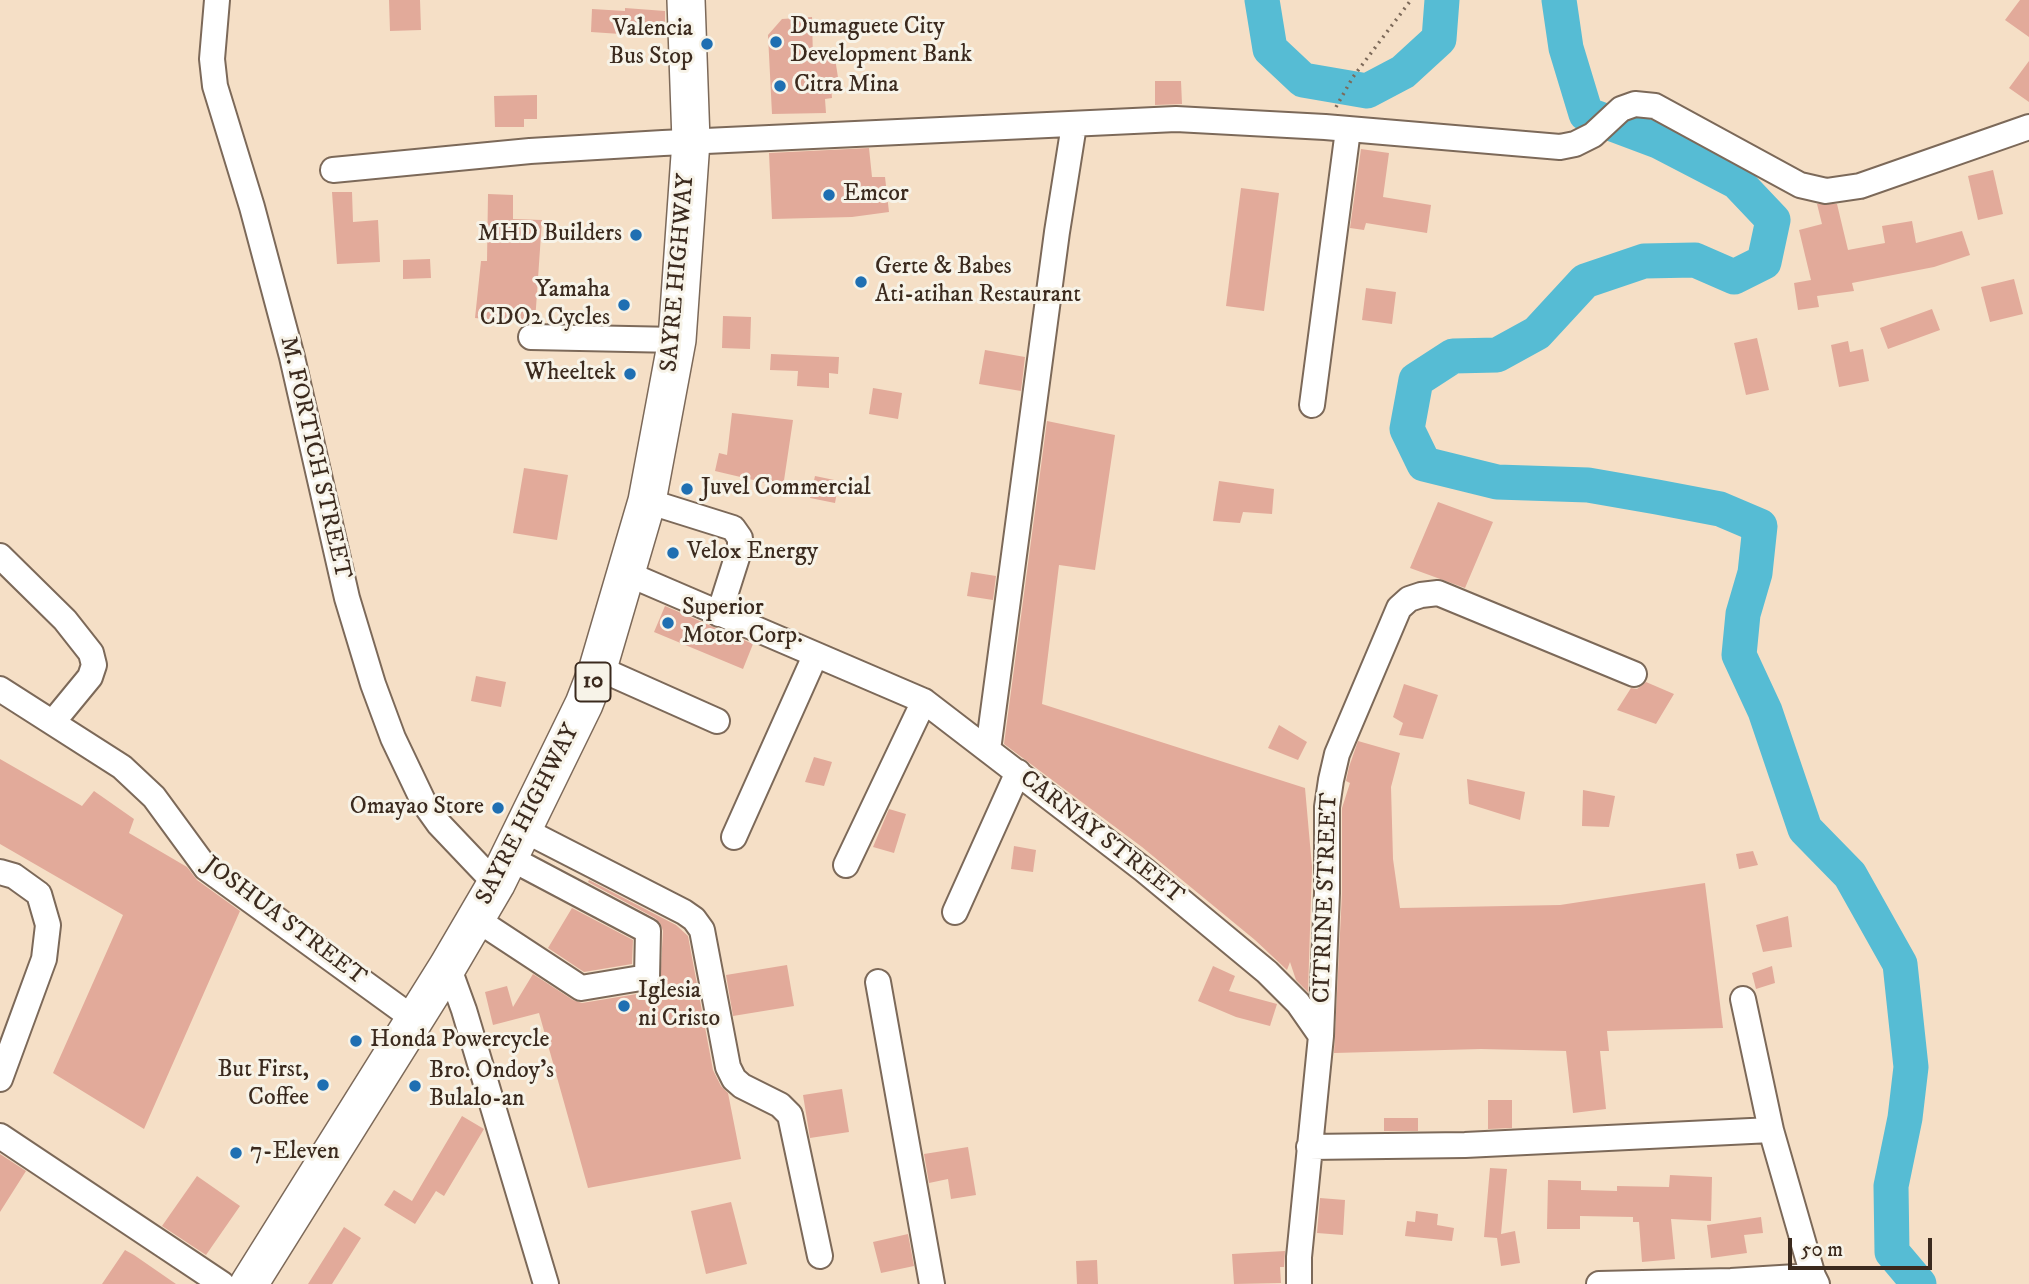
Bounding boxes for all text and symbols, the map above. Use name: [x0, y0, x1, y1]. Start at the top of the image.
place label: Dumaguete City Development Bank: [790, 14, 972, 70]
place label: Valencia Bus Stop: [609, 16, 693, 72]
marker: Dumaguete City Development Bank: [768, 34, 784, 50]
marker: Valencia Bus Stop: [699, 36, 715, 52]
place label: Citra Mina: [794, 72, 899, 100]
marker: Citra Mina: [772, 78, 788, 94]
street label: SAYRE HIGHWAY: [656, 173, 702, 373]
place label: Emcor: [843, 181, 909, 209]
marker: Emcor: [821, 187, 837, 203]
place label: MHD Builders: [478, 221, 622, 249]
marker: MHD Builders: [628, 227, 644, 243]
place label: Gerte & Babes Ati-atihan Restaurant: [875, 254, 1081, 310]
marker: Gerte & Babes Ati-atihan Restaurant: [853, 274, 869, 290]
place label: Yamaha CDO2 Cycles: [480, 277, 610, 333]
marker: Yamaha CDO2 Cycles: [616, 297, 632, 313]
street label: M. FORTICH STREET: [272, 334, 356, 582]
place label: Wheeltek: [524, 360, 616, 388]
marker: Wheeltek: [622, 366, 638, 382]
place label: Juvel Commercial: [701, 475, 871, 503]
marker: Juvel Commercial: [679, 481, 695, 497]
place label: Velox Energy: [687, 539, 818, 567]
marker: Velox Energy: [665, 545, 681, 561]
place label: Superior Motor Corp.: [682, 595, 803, 651]
marker: Superior Motor Corp.: [660, 615, 676, 631]
road number: 10: [576, 662, 610, 702]
street label: SAYRE HIGHWAY: [471, 720, 587, 910]
street label: CARNAY STREET: [1013, 765, 1189, 911]
street label: CITRINE STREET: [1309, 792, 1345, 1004]
place label: Omayao Store: [350, 794, 484, 822]
marker: Omayao Store: [490, 800, 506, 816]
street label: JOSHUA STREET: [197, 851, 371, 993]
place label: Iglesia ni Cristo: [638, 978, 720, 1034]
marker: Iglesia ni Cristo: [616, 998, 632, 1014]
place label: Honda Powercycle: [370, 1027, 549, 1055]
marker: Honda Powercycle: [348, 1033, 364, 1049]
place label: But First, Coffee: [217, 1057, 309, 1113]
place label: Bro. Ondoy's Bulalo-an: [429, 1058, 554, 1114]
marker: But First, Coffee: [315, 1077, 331, 1093]
marker: Bro. Ondoy's Bulalo-an: [407, 1078, 423, 1094]
place label: 7-Eleven: [250, 1139, 339, 1167]
marker: 7-Eleven: [228, 1145, 244, 1161]
scale bar: [1791, 1224, 1934, 1268]
text: 50 m: [1801, 1237, 1843, 1263]

